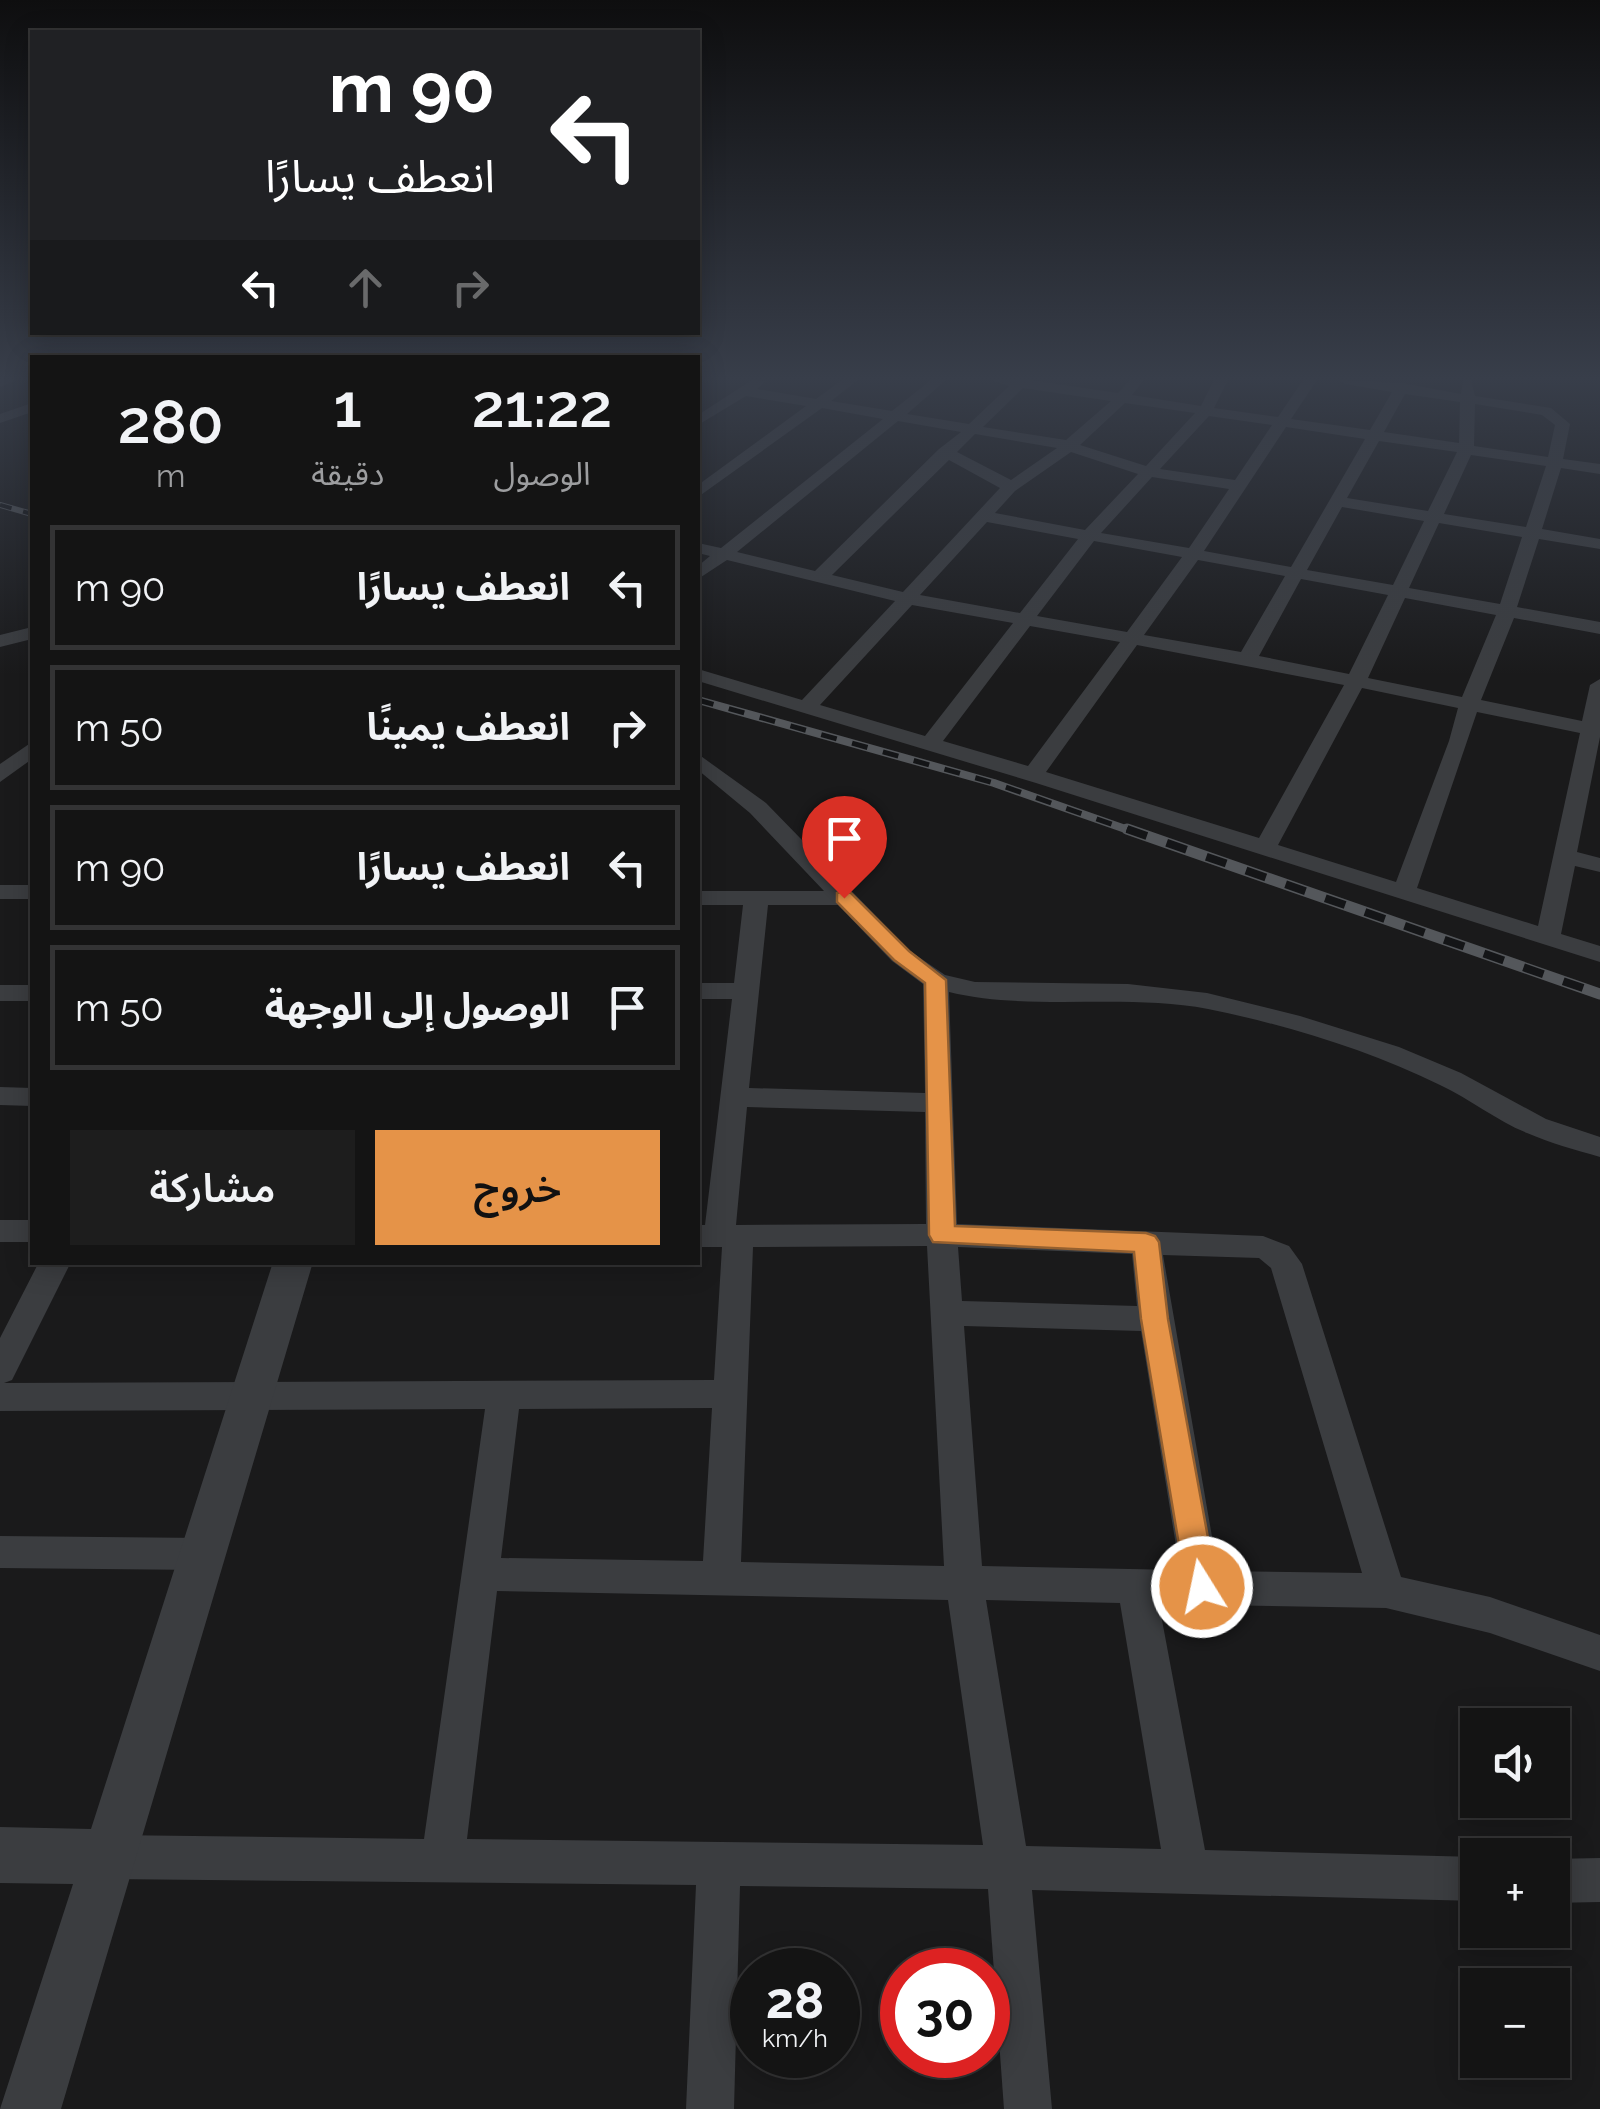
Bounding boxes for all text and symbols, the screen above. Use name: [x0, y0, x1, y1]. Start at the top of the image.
text: 90 m: [329, 46, 495, 128]
icon: left: [530, 70, 660, 200]
text: انعطف يسارًا: [265, 150, 495, 203]
icon: left: [233, 260, 288, 315]
icon: ahead: [338, 260, 393, 315]
icon: right: [443, 260, 498, 315]
text: 1: [334, 371, 362, 441]
text: 21:22: [472, 371, 612, 441]
text: 280: [118, 387, 224, 457]
text: دقيقة: [311, 455, 384, 492]
text: الوصول: [493, 455, 591, 492]
text: m: [156, 457, 185, 494]
icon: left: [600, 560, 655, 615]
text: انعطف يسارًا: [357, 564, 570, 609]
text: 90 m: [75, 565, 165, 610]
icon: right: [600, 700, 655, 755]
text: انعطف يمينًا: [367, 704, 570, 749]
text: 50 m: [75, 705, 164, 750]
pin: [802, 796, 887, 899]
icon: arrive: [817, 811, 872, 866]
icon: left: [600, 840, 655, 895]
text: انعطف يسارًا: [357, 844, 570, 889]
text: 90 m: [75, 845, 165, 890]
icon: arrive: [600, 980, 655, 1035]
text: الوصول إلى الوجهة: [265, 984, 570, 1029]
text: 50 m: [75, 985, 164, 1030]
button: مشاركة: [70, 1130, 355, 1245]
button: خروج: [375, 1130, 660, 1245]
position arrow: [1150, 1535, 1254, 1639]
map controls: [1460, 1708, 1570, 2078]
button: sound: [1460, 1708, 1570, 1818]
button: +: [1460, 1838, 1570, 1948]
speed limit sign: 30: [880, 1948, 1010, 2078]
button: −: [1460, 1968, 1570, 2078]
text: 28: [766, 1971, 824, 2030]
text: km/h: [762, 2023, 828, 2053]

